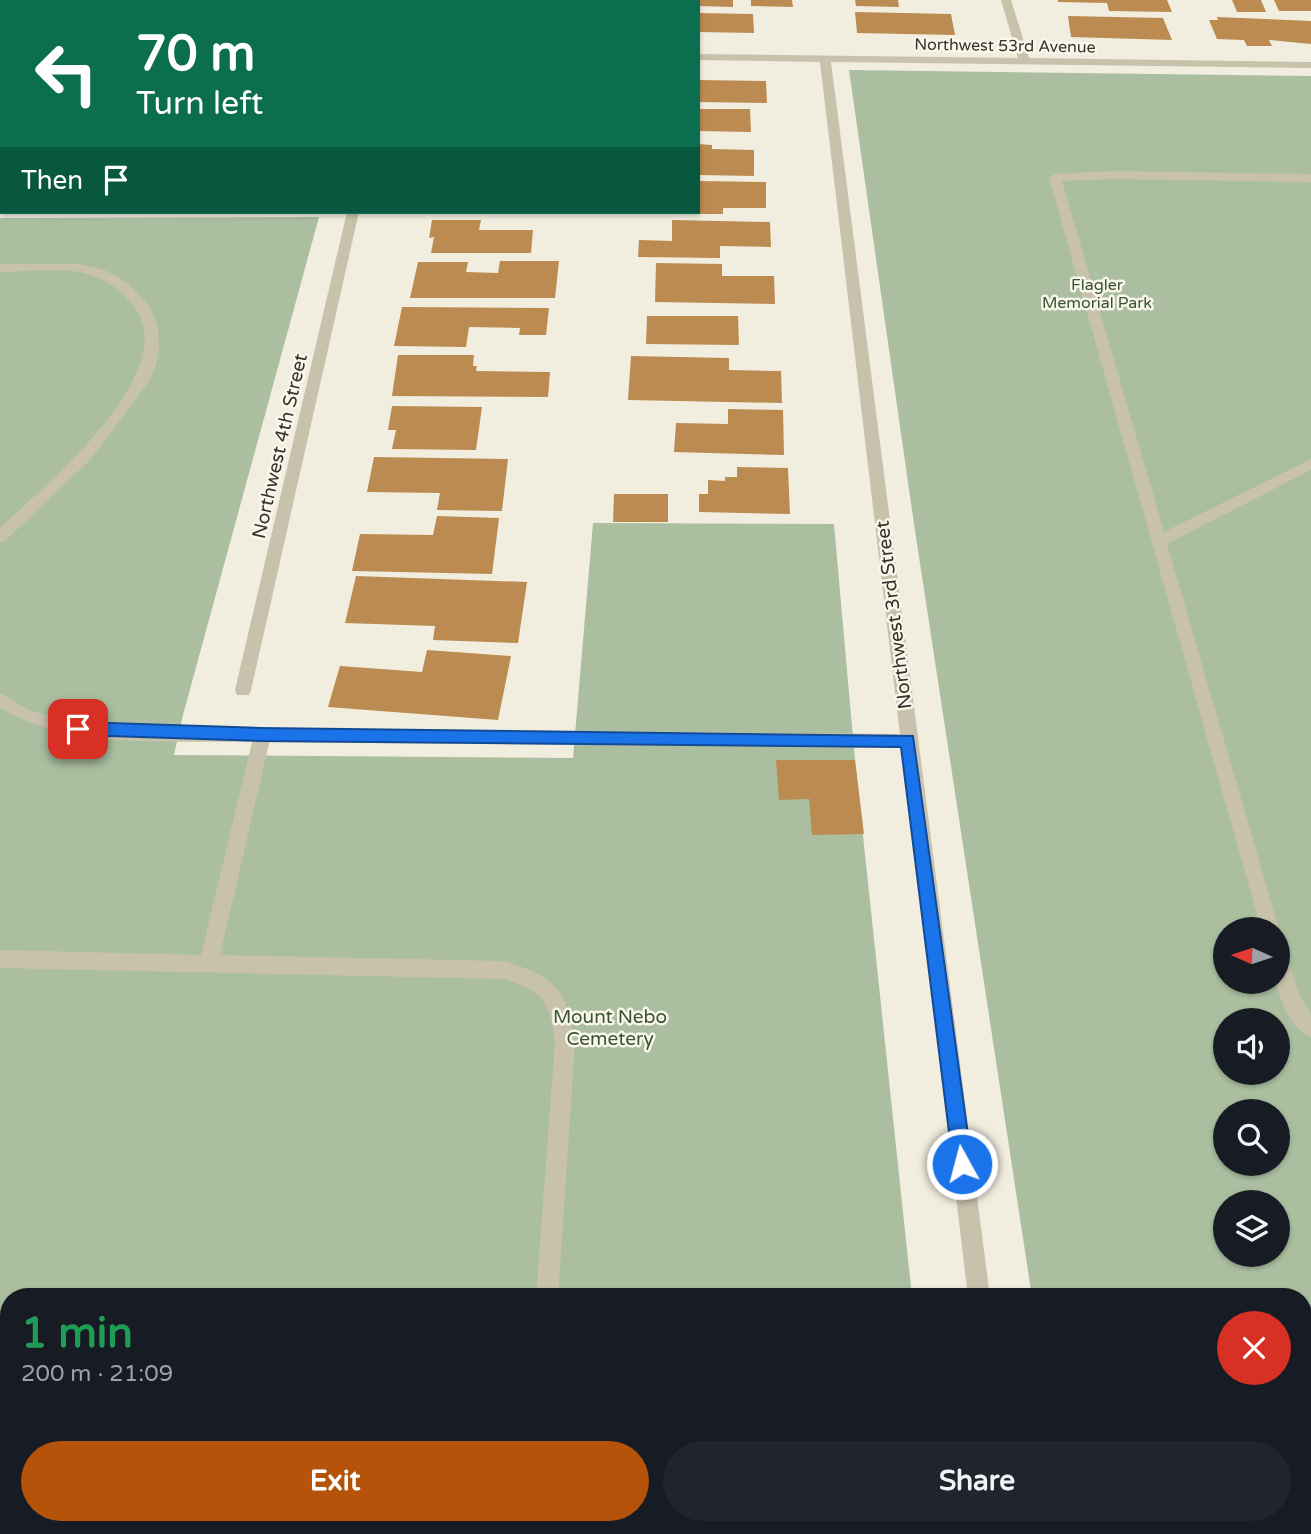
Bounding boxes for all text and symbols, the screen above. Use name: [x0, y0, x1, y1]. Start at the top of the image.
text: 70 m: [136, 25, 255, 84]
icon: left: [21, 28, 112, 119]
street label: Northwest 53rd Avenue: [914, 34, 1096, 58]
text: Turn left: [136, 85, 263, 123]
icon: arrive: [97, 161, 135, 199]
text: Then: [21, 165, 83, 196]
park label: Flagler Memorial Park: [1042, 275, 1152, 313]
street label: Northwest 4th Street: [248, 351, 312, 541]
street label: Northwest 3rd Street: [872, 519, 916, 710]
pin: [48, 699, 108, 759]
icon: arrive: [59, 710, 97, 748]
north arrow: [1213, 917, 1290, 994]
map controls: [1213, 917, 1290, 1267]
park label: Mount Nebo Cemetery: [553, 1006, 667, 1050]
button: sound: [1213, 1008, 1290, 1085]
button: search: [1213, 1099, 1290, 1176]
position arrow: [925, 1127, 999, 1201]
button: layers: [1213, 1190, 1290, 1267]
text: 1 min: [21, 1308, 133, 1359]
button: close: [1217, 1311, 1291, 1385]
text: 200 m · 21:09: [21, 1360, 173, 1388]
button: Exit: [21, 1441, 649, 1521]
button: Share: [663, 1441, 1291, 1521]

